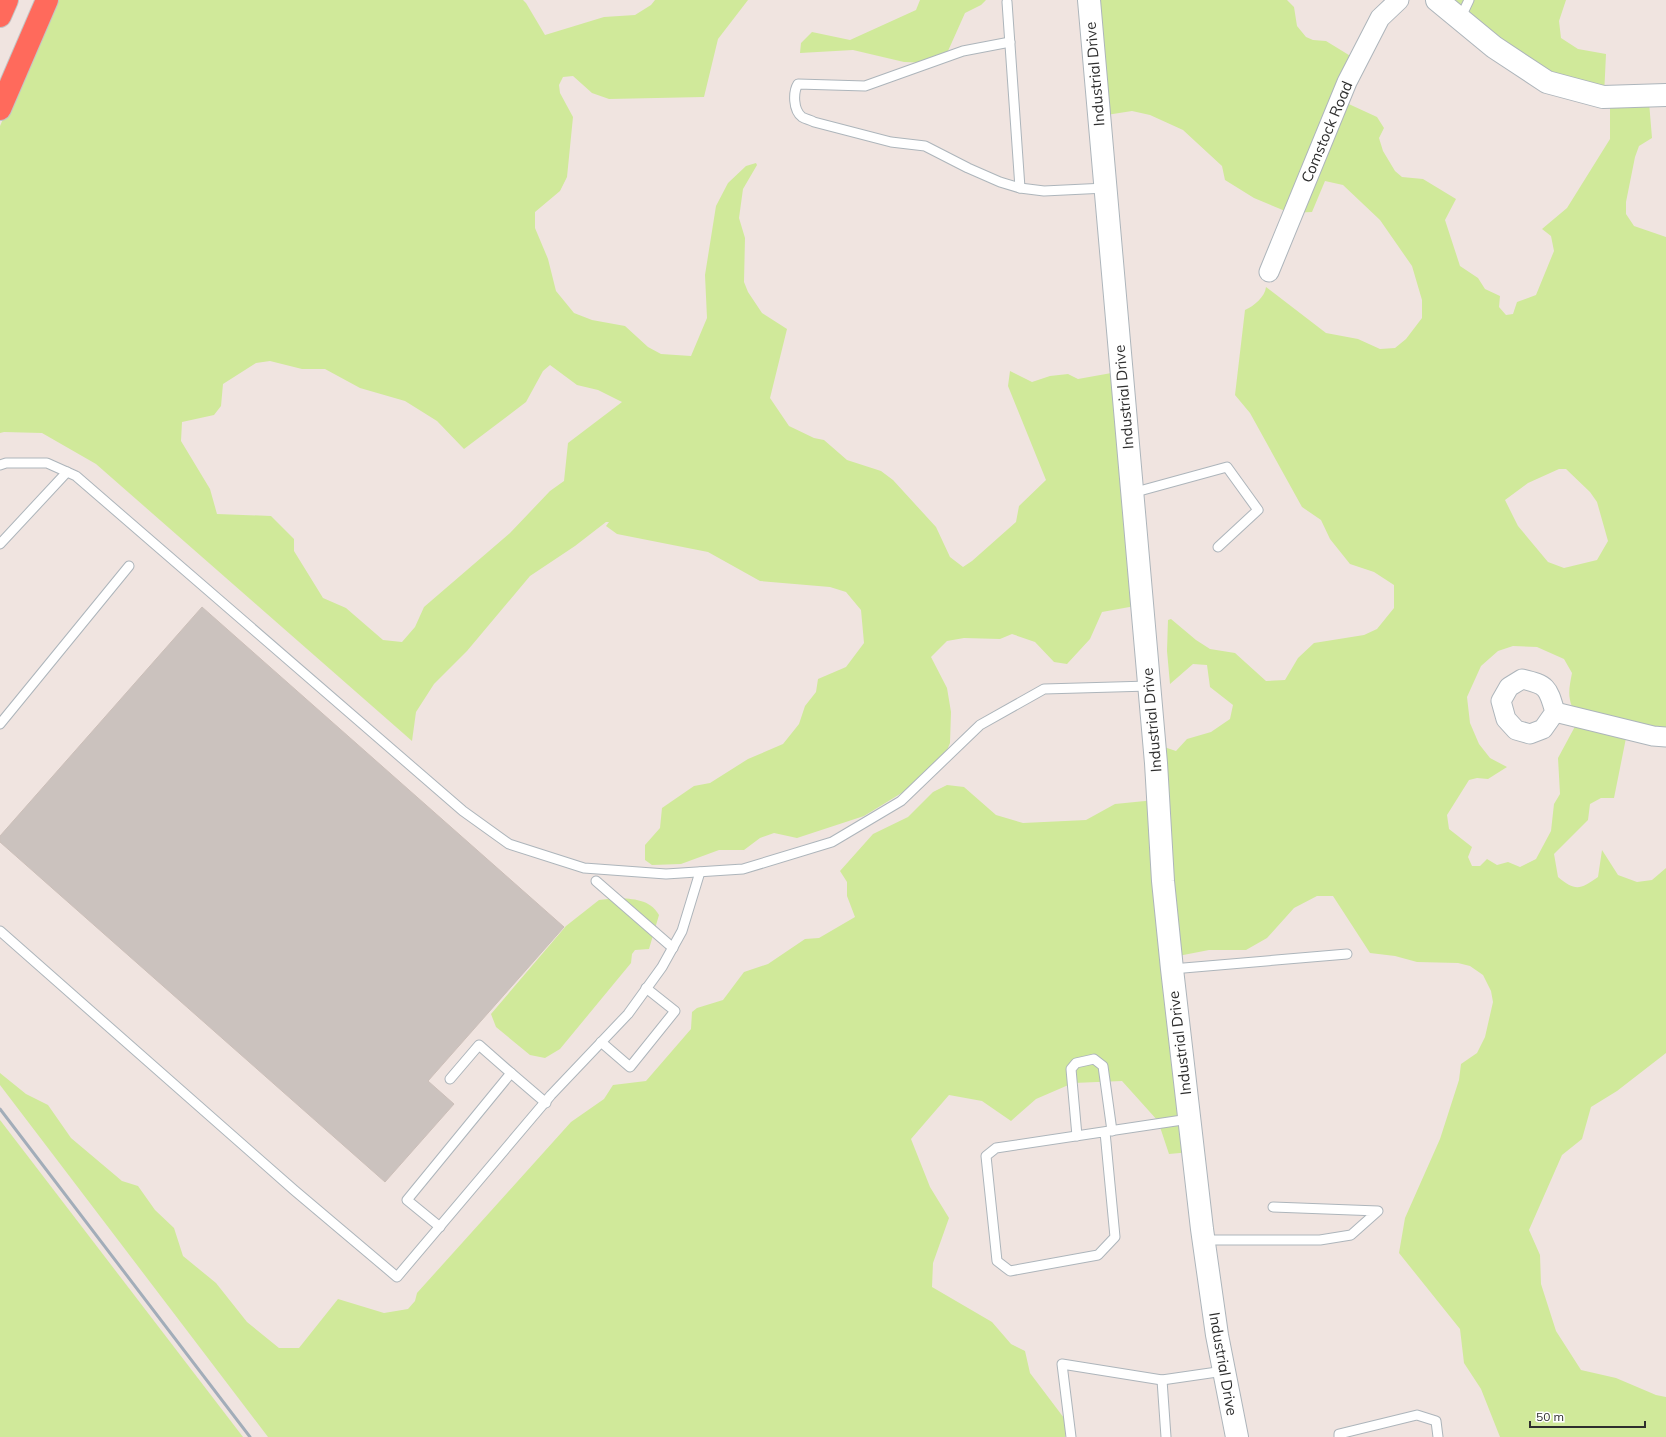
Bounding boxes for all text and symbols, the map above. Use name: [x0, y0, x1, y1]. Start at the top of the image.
street label: Industrial Drive: [1080, 21, 1109, 127]
street label: Comstock Road: [1297, 78, 1356, 185]
street label: Industrial Drive: [1109, 344, 1138, 450]
street label: Industrial Drive: [1137, 667, 1166, 773]
street label: Industrial Drive: [1164, 990, 1195, 1096]
street label: Industrial Drive: [1205, 1311, 1242, 1417]
scale bar: [1530, 1403, 1645, 1429]
text: 50 m: [1536, 1409, 1564, 1424]

